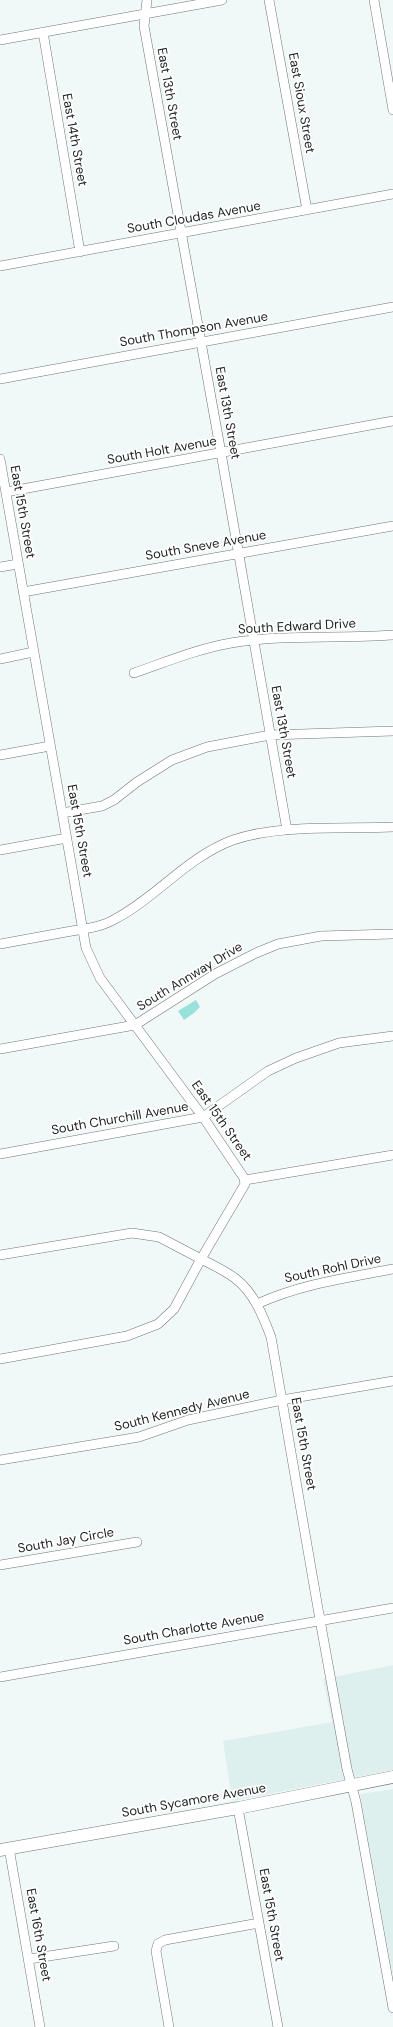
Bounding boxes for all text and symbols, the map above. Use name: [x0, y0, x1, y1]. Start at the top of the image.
street label: East 13th Street: [153, 46, 185, 142]
street label: East Sioux Street: [284, 52, 318, 154]
street label: East 14th Street: [58, 92, 90, 188]
street label: South Cloudas Avenue: [126, 199, 262, 237]
street label: South Thompson Avenue: [119, 309, 269, 351]
street label: East 13th Street: [211, 365, 243, 461]
street label: South Holt Avenue: [106, 434, 218, 468]
street label: East 15th Street: [6, 464, 38, 560]
street label: South Sneve Avenue: [144, 528, 268, 564]
street label: South Edward Drive: [238, 616, 356, 638]
street label: East 13th Street: [267, 684, 299, 780]
street label: East 15th Street: [63, 783, 95, 879]
street label: South Annway Drive: [134, 939, 246, 1015]
street label: East 15th Street: [188, 1078, 254, 1164]
street label: South Churchill Avenue: [50, 1099, 190, 1139]
street label: South Rohl Drive: [283, 1251, 383, 1287]
street label: South Kennedy Avenue: [113, 1387, 251, 1435]
street label: East 15th Street: [287, 1396, 319, 1492]
street label: South Jay Circle: [17, 1525, 115, 1557]
street label: South Charlotte Avenue: [122, 1609, 266, 1649]
street label: South Sycamore Avenue: [121, 1781, 267, 1821]
street label: East 15th Street: [255, 1867, 287, 1963]
street label: East 16th Street: [22, 1887, 54, 1983]

